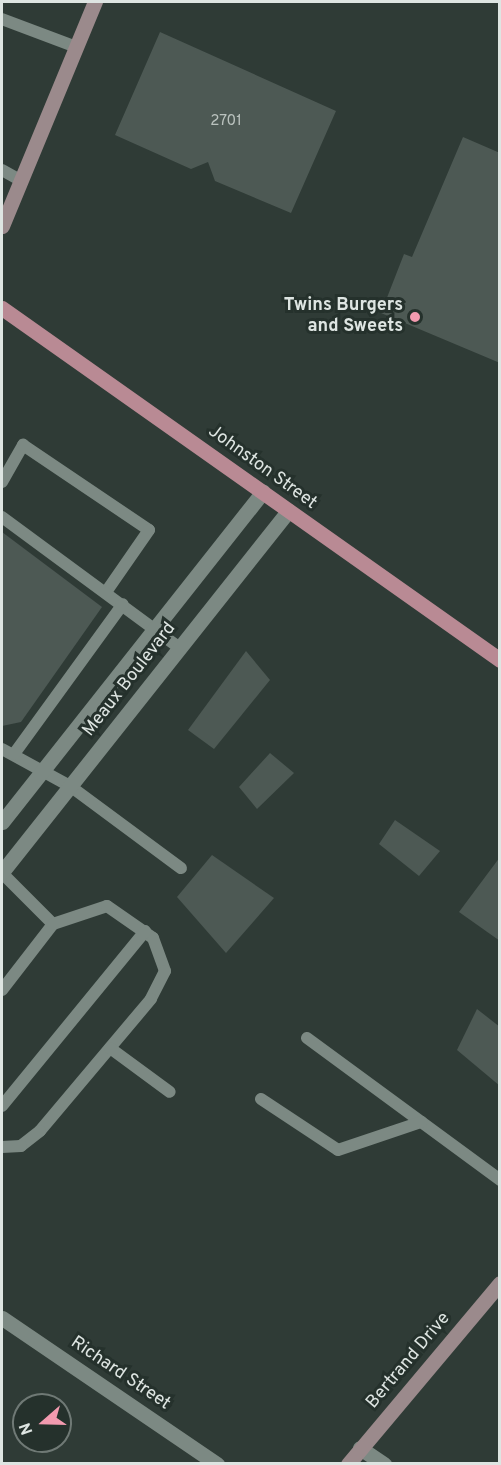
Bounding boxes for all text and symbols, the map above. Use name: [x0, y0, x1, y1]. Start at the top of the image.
house number: 2701: [210, 113, 242, 131]
place label: Twins Burgers and Sweets: [284, 296, 403, 338]
marker: Twins Burgers and Sweets: [408, 310, 422, 324]
street label: Johnston Street: [203, 421, 321, 515]
street label: Meaux Boulevard: [79, 619, 181, 741]
street label: Bertrand Drive: [363, 1309, 455, 1413]
street label: Richard Street: [66, 1333, 174, 1415]
north arrow: [12, 1393, 72, 1453]
text: N: [16, 1420, 38, 1437]

